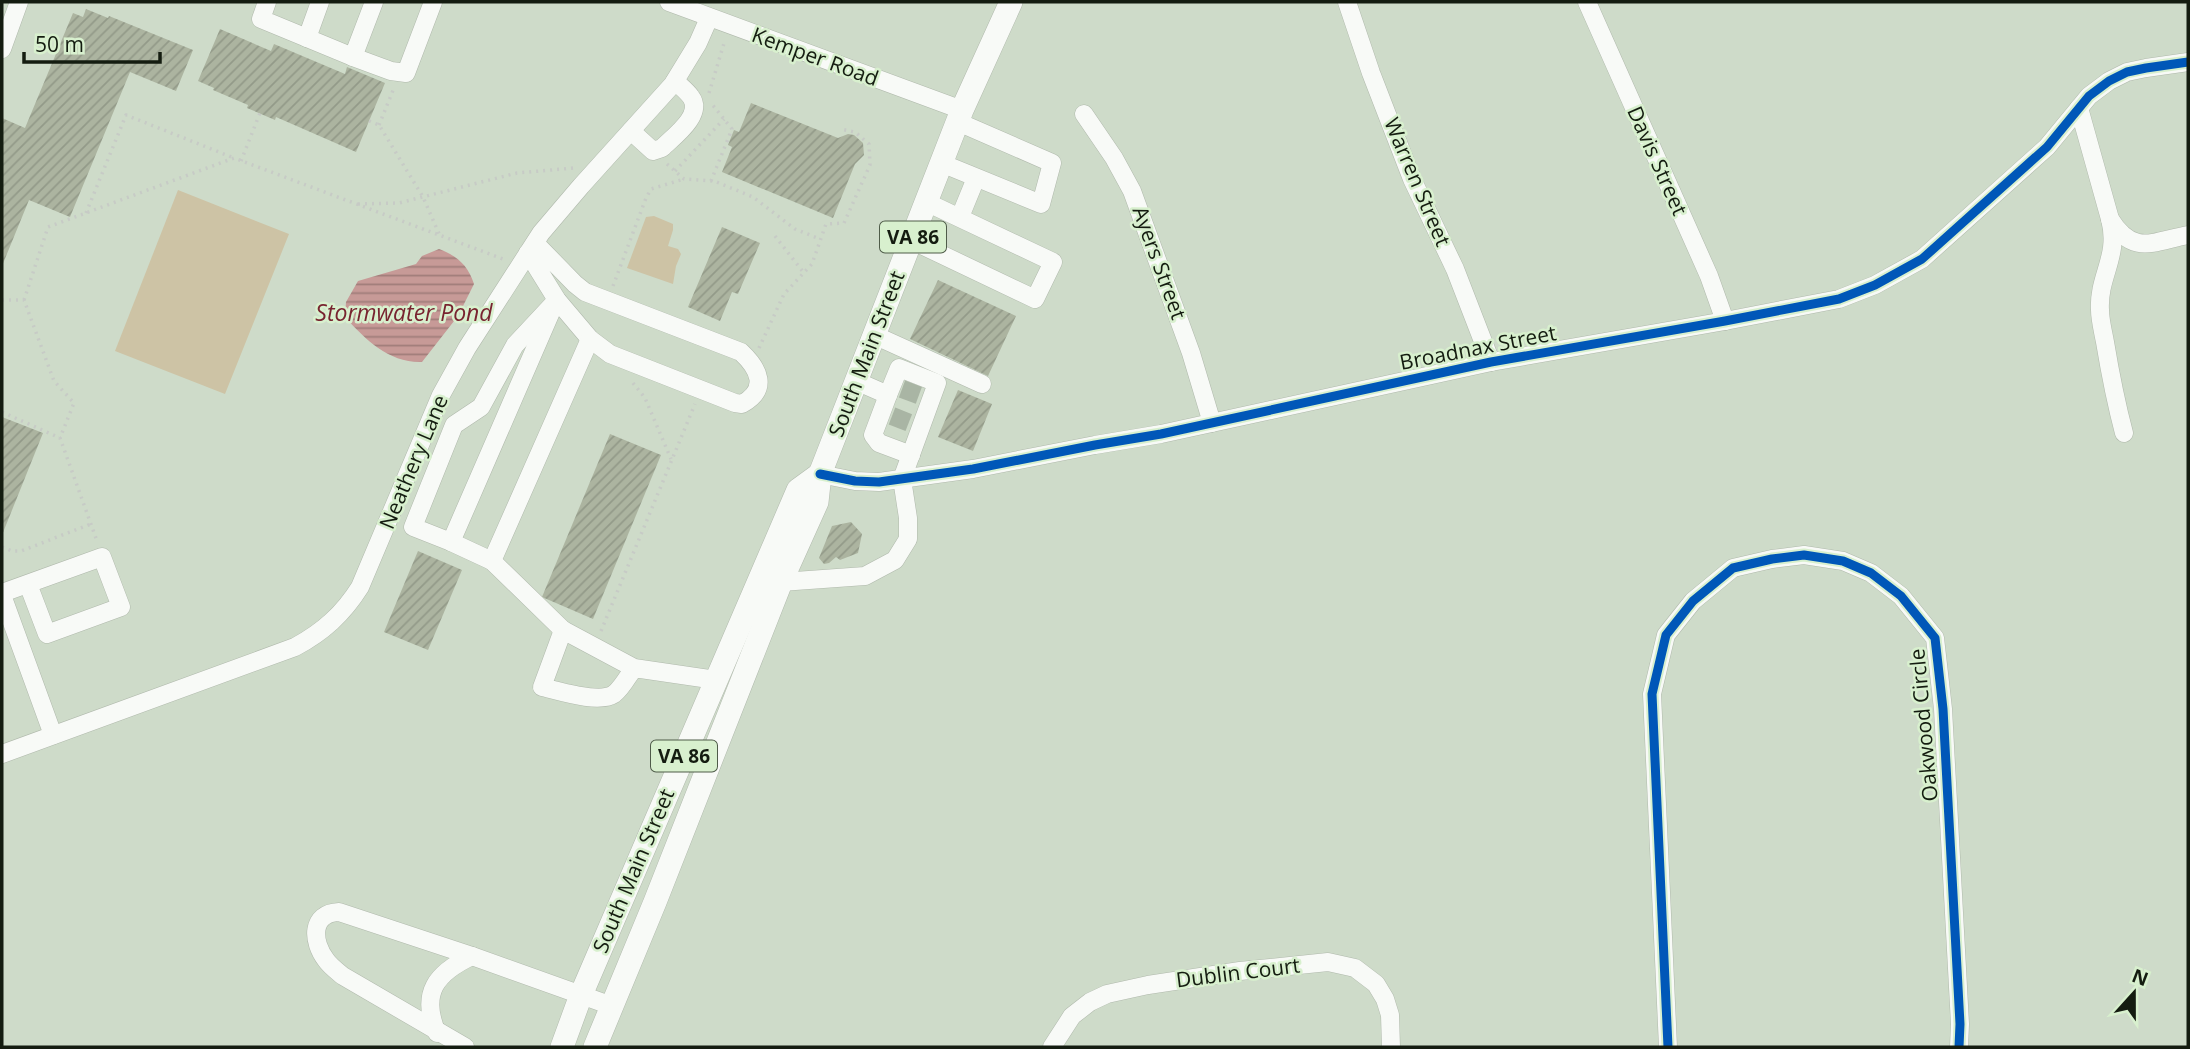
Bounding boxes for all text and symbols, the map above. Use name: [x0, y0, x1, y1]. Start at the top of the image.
street label: Kemper Road: [748, 20, 883, 92]
scale bar: [24, 21, 161, 65]
text: 50 m: [35, 30, 84, 58]
street label: Davis Street: [1621, 102, 1694, 220]
street label: Warren Street: [1378, 113, 1458, 250]
street label: Ayers Street: [1127, 202, 1193, 323]
road number: VA 86: [880, 221, 946, 252]
street label: South Main Street: [822, 267, 911, 441]
water label: Stormwater Pond: [315, 296, 493, 328]
street label: Broadnax Street: [1397, 318, 1558, 376]
street label: Neathery Lane: [372, 390, 454, 533]
street label: Oakwood Circle: [1902, 648, 1944, 803]
road number: VA 86: [651, 740, 717, 772]
street label: South Main Street: [586, 784, 680, 957]
street label: Dublin Court: [1174, 951, 1301, 994]
north arrow: [2099, 958, 2169, 1028]
text: N: [2128, 962, 2152, 992]

